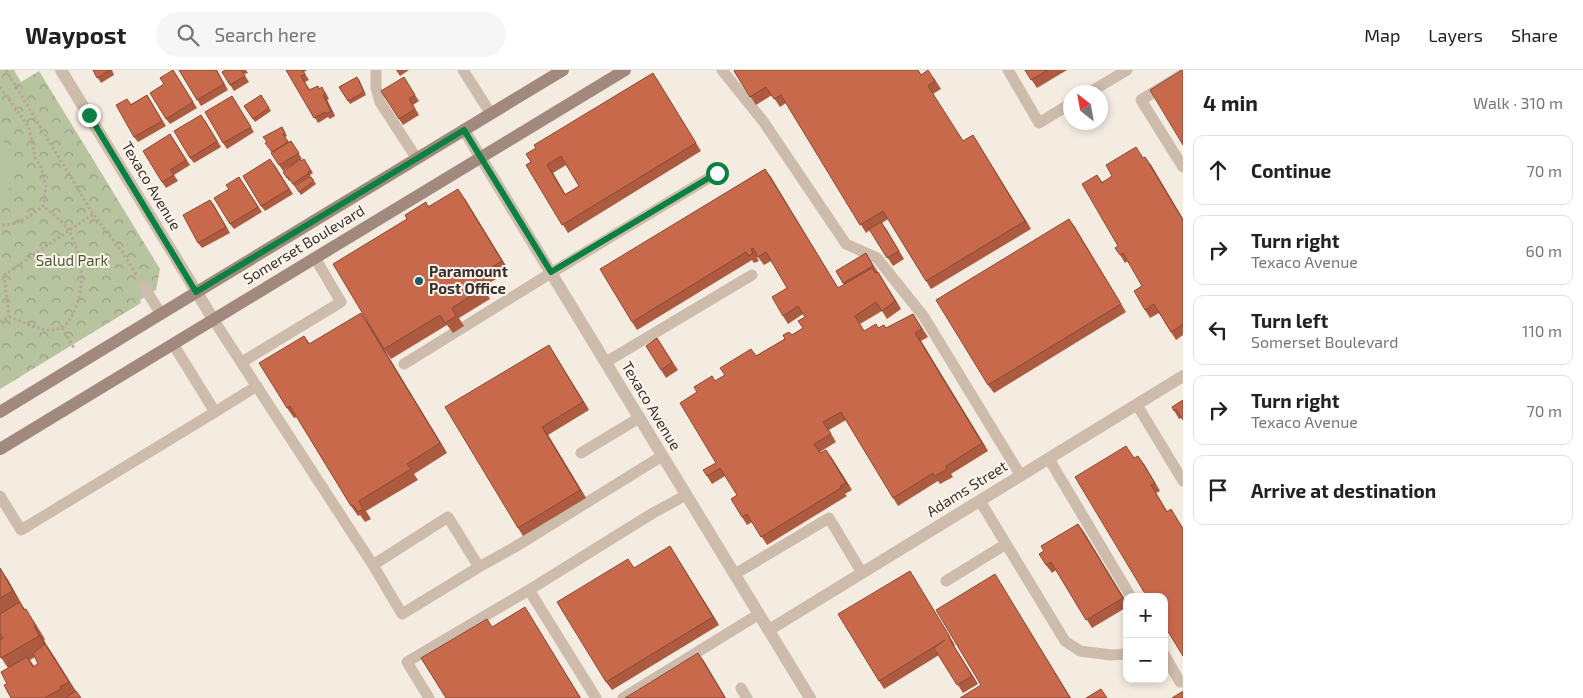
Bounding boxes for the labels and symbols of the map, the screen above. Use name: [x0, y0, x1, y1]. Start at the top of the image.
north arrow: [1063, 85, 1108, 130]
route end: [78, 104, 101, 127]
street label: Texaco Avenue: [118, 138, 185, 233]
route start: [706, 162, 729, 185]
street label: Somerset Boulevard: [240, 201, 367, 287]
park label: Salud Park: [36, 251, 108, 269]
place label: Paramount Post Office: [429, 262, 508, 297]
marker: Paramount Post Office: [413, 275, 425, 287]
street label: Texaco Avenue: [618, 358, 685, 453]
street label: Adams Street: [923, 456, 1010, 520]

